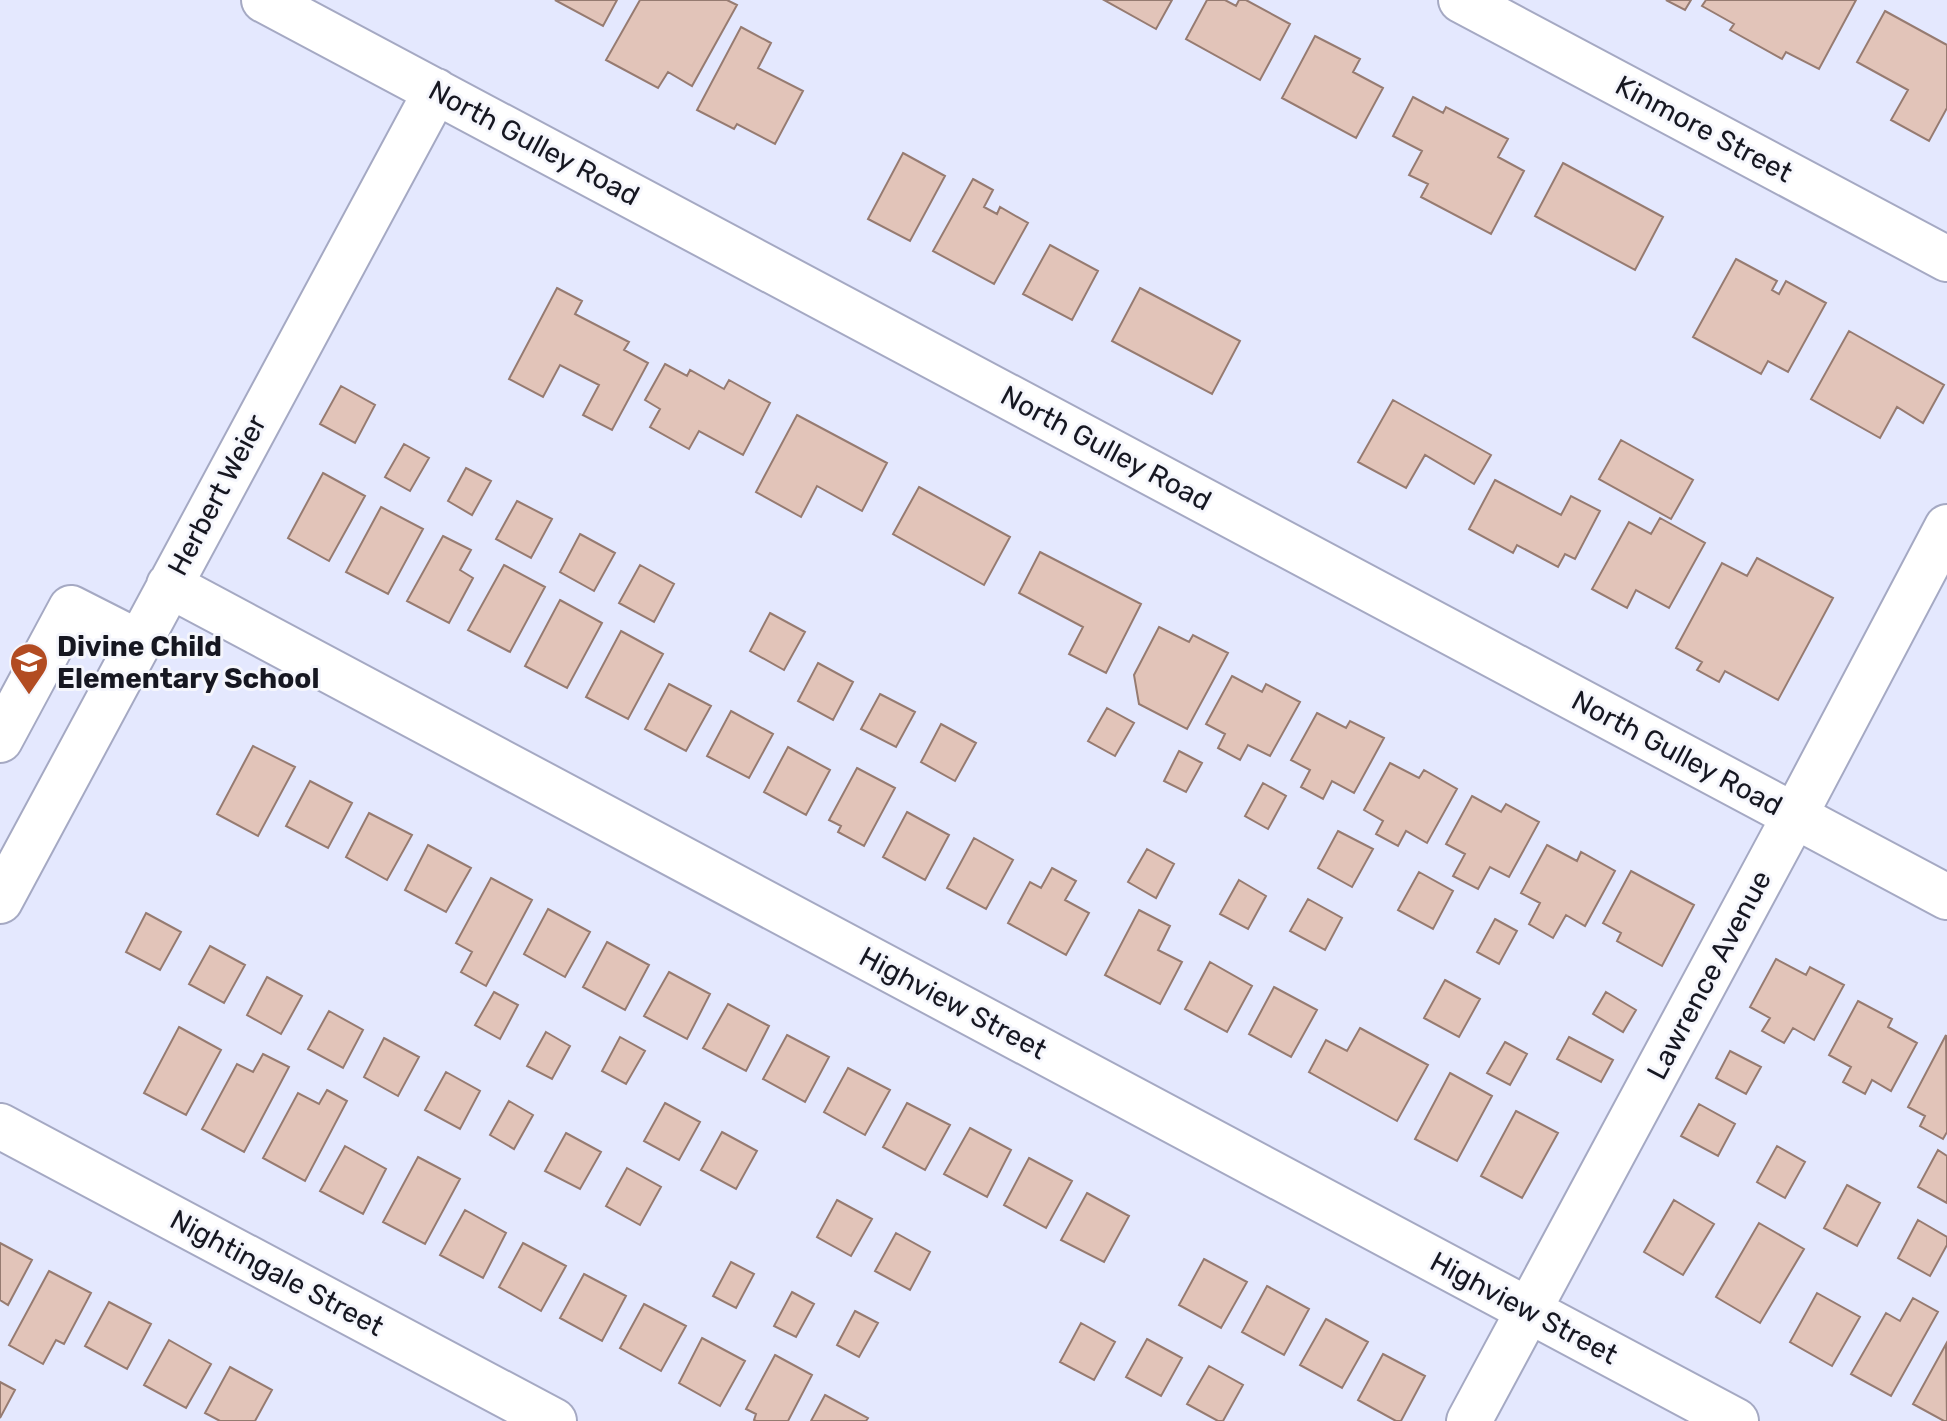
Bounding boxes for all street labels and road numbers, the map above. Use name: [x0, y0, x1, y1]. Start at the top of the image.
street label: Kinmore Street: [1610, 69, 1798, 189]
street label: North Gulley Road: [423, 74, 645, 212]
street label: North Gulley Road: [995, 379, 1217, 517]
street label: Herbert Weier: [161, 409, 273, 581]
street label: North Gulley Road: [1566, 684, 1788, 822]
street label: Lawrence Avenue: [1640, 865, 1778, 1085]
street label: Highview Street: [854, 940, 1052, 1066]
street label: Nightingale Street: [165, 1203, 389, 1343]
street label: Highview Street: [1425, 1245, 1623, 1371]

